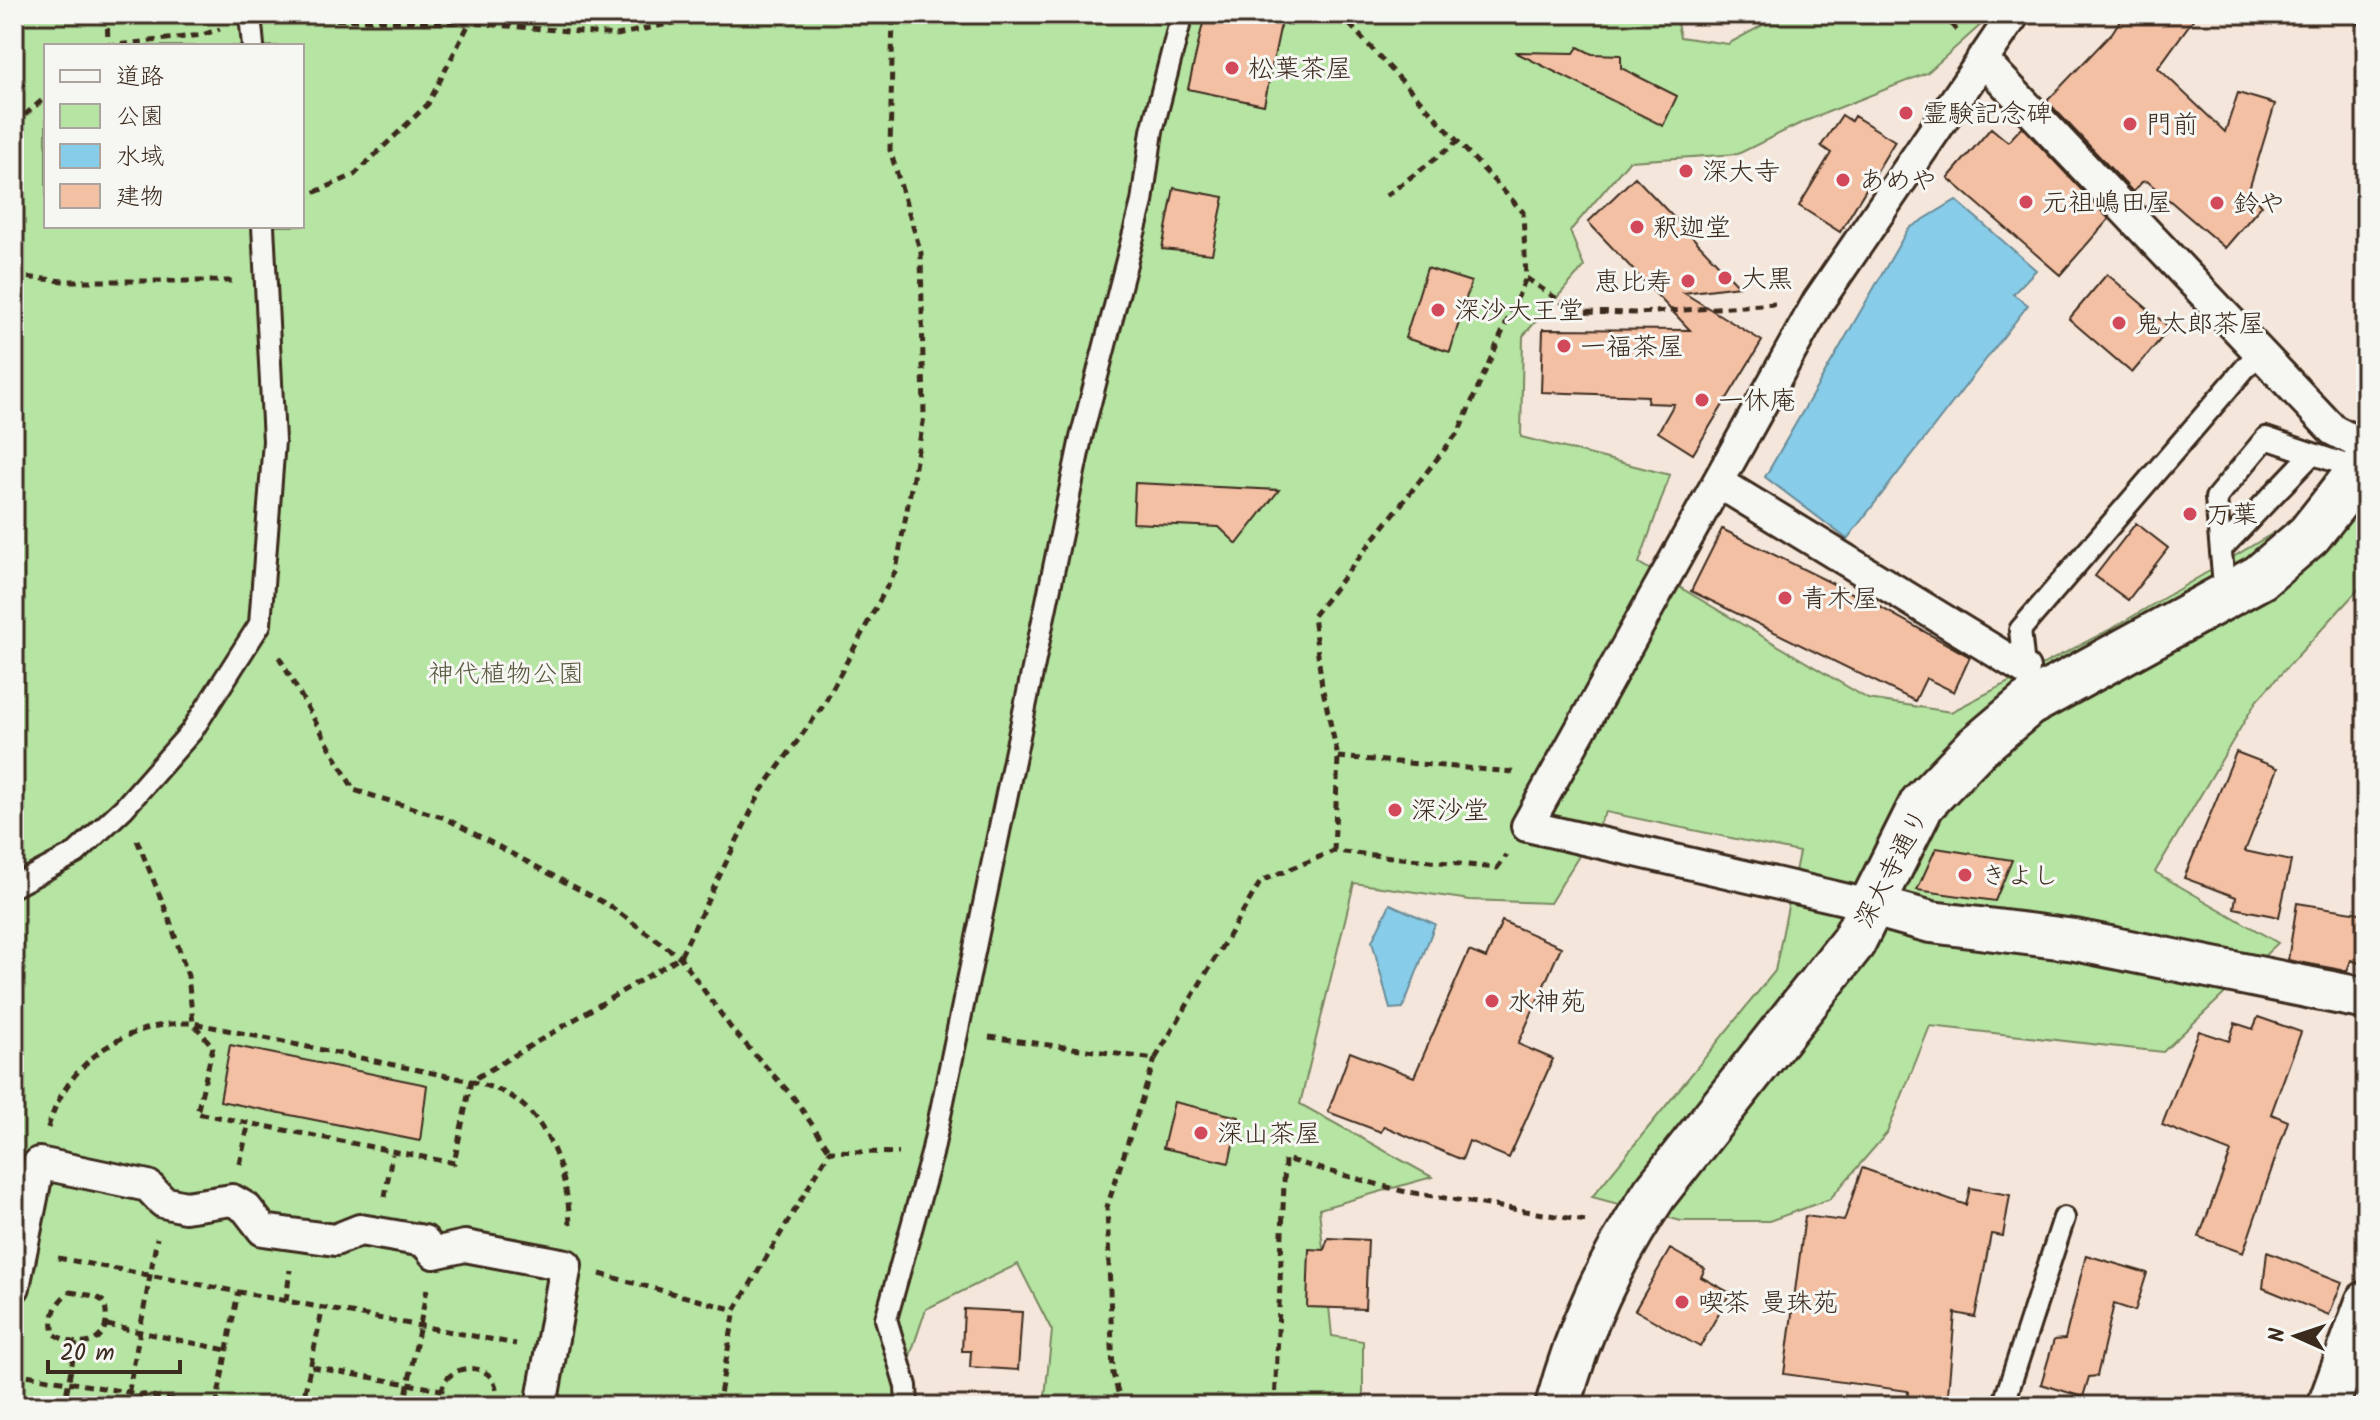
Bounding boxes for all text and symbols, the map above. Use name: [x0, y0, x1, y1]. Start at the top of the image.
legend: [44, 44, 304, 228]
place label: 松葉茶屋: [1248, 49, 1352, 91]
text: 道路: [116, 58, 164, 97]
marker: 松葉茶屋: [1223, 59, 1241, 77]
place label: 霊験記念碑: [1922, 94, 2052, 136]
text: 公園: [116, 98, 164, 137]
marker: 霊験記念碑: [1897, 104, 1915, 122]
place label: 門前: [2146, 105, 2198, 147]
marker: 門前: [2121, 115, 2139, 133]
text: 水域: [116, 138, 164, 177]
place label: 深大寺: [1702, 152, 1780, 194]
place label: あめや: [1859, 161, 1937, 203]
marker: 深大寺: [1677, 162, 1695, 180]
marker: あめや: [1834, 171, 1852, 189]
text: 建物: [116, 178, 164, 217]
place label: 元祖嶋田屋: [2042, 183, 2172, 225]
place label: 鈴や: [2233, 184, 2285, 226]
marker: 元祖嶋田屋: [2017, 193, 2035, 211]
marker: 鈴や: [2208, 194, 2226, 212]
place label: 釈迦堂: [1653, 208, 1731, 250]
marker: 釈迦堂: [1628, 218, 1646, 236]
place label: 大黒: [1741, 259, 1793, 301]
place label: 恵比寿: [1594, 262, 1672, 304]
marker: 大黒: [1716, 269, 1734, 287]
marker: 恵比寿: [1679, 272, 1697, 290]
place label: 深沙大王堂: [1454, 291, 1584, 333]
marker: 深沙大王堂: [1429, 301, 1447, 319]
place label: 鬼太郎茶屋: [2135, 304, 2265, 346]
marker: 鬼太郎茶屋: [2110, 314, 2128, 332]
place label: 一福茶屋: [1580, 327, 1684, 369]
marker: 一福茶屋: [1555, 337, 1573, 355]
place label: 一休庵: [1718, 381, 1796, 423]
marker: 一休庵: [1693, 391, 1711, 409]
place label: 万葉: [2206, 495, 2258, 537]
marker: 万葉: [2181, 505, 2199, 523]
place label: 青木屋: [1801, 579, 1879, 621]
marker: 青木屋: [1776, 589, 1794, 607]
park label: 神代植物公園: [428, 654, 584, 696]
place label: 深沙堂: [1411, 791, 1489, 833]
marker: 深沙堂: [1386, 801, 1404, 819]
street label: 深大寺通り: [1845, 801, 1941, 936]
place label: きよし: [1981, 856, 2059, 898]
marker: きよし: [1956, 866, 1974, 884]
place label: 水神苑: [1508, 982, 1586, 1024]
marker: 水神苑: [1483, 992, 1501, 1010]
place label: 深山茶屋: [1217, 1114, 1321, 1156]
marker: 深山茶屋: [1192, 1124, 1210, 1142]
place label: 喫茶 曼珠苑: [1698, 1283, 1838, 1325]
marker: 喫茶 曼珠苑: [1673, 1293, 1691, 1311]
north arrow: [2256, 1296, 2336, 1376]
scale bar: [48, 1324, 180, 1374]
text: N: [2261, 1327, 2296, 1343]
text: 20 m: [60, 1334, 115, 1373]

